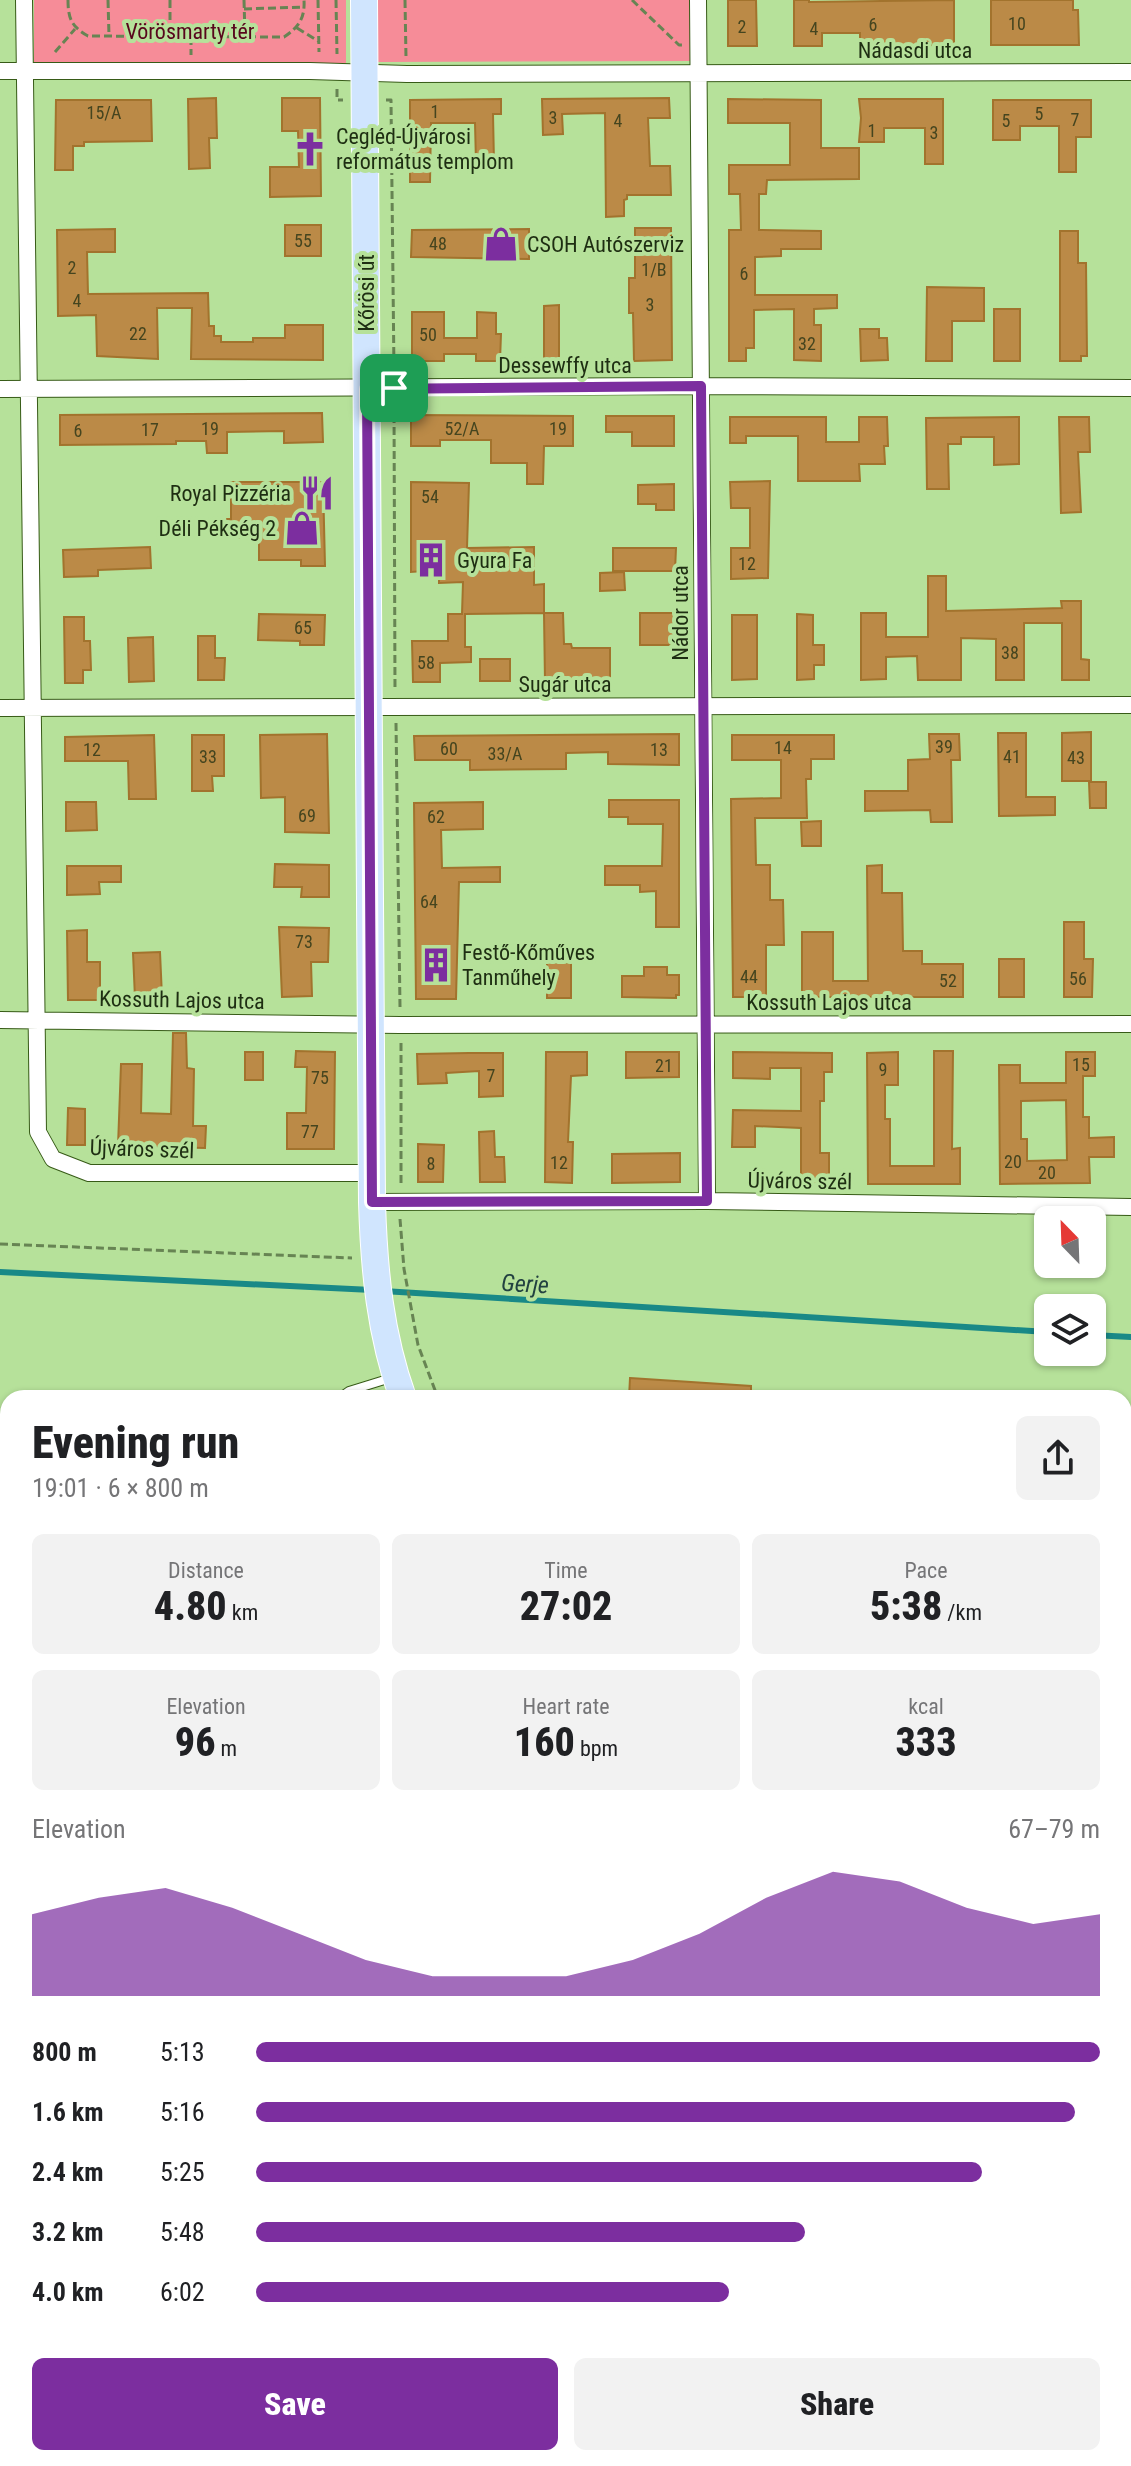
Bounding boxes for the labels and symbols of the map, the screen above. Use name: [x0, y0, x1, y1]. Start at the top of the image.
house number: 10: [1008, 13, 1026, 34]
house number: 6: [869, 14, 877, 35]
house number: 2: [738, 16, 747, 37]
house number: 4: [810, 18, 819, 39]
park label: Vörösmarty tér: [125, 19, 255, 44]
street label: Nádasdi utca: [858, 38, 972, 63]
house number: 1: [431, 101, 439, 122]
house number: 15/A: [87, 102, 122, 123]
house number: 5: [1035, 103, 1044, 124]
house number: 3: [549, 107, 557, 128]
house number: 7: [1071, 109, 1080, 130]
house number: 4: [614, 110, 623, 131]
house number: 5: [1002, 110, 1011, 131]
house number: 1: [868, 120, 876, 141]
house number: 3: [930, 122, 938, 143]
place label: Cegléd-Újvárosi református templom: [336, 123, 514, 174]
church icon: Cegléd-Újvárosi református templom: [291, 130, 329, 168]
shop icon: CSOH Autószerviz: [482, 225, 520, 263]
house number: 55: [294, 230, 312, 251]
place label: CSOH Autószerviz: [527, 232, 684, 257]
house number: 48: [429, 233, 447, 254]
street label: Kőrösi út: [354, 254, 379, 332]
house number: 2: [68, 257, 77, 278]
house number: 1/B: [641, 259, 667, 280]
house number: 6: [740, 263, 748, 284]
house number: 4: [73, 290, 82, 311]
house number: 3: [646, 294, 654, 315]
house number: 22: [129, 323, 147, 344]
house number: 50: [419, 324, 437, 345]
house number: 32: [798, 333, 816, 354]
street label: Dessewffy utca: [498, 353, 632, 378]
pin: [360, 354, 428, 422]
house number: 19: [201, 418, 219, 439]
house number: 52/A: [445, 418, 480, 439]
house number: 19: [549, 418, 567, 439]
house number: 17: [141, 419, 159, 440]
house number: 6: [74, 420, 82, 441]
restaurant icon: Royal Pizzéria: [298, 474, 336, 512]
place label: Royal Pizzéria: [170, 481, 291, 506]
house number: 54: [421, 486, 439, 507]
shop icon: Déli Pékség 2: [283, 509, 321, 547]
place label: Déli Pékség 2: [159, 516, 276, 541]
building icon: Gyura Fa: [412, 541, 450, 579]
place label: Gyura Fa: [457, 548, 532, 573]
house number: 12: [738, 553, 756, 574]
street label: Nádor utca: [668, 565, 693, 661]
house number: 65: [294, 617, 312, 638]
house number: 38: [1001, 642, 1019, 663]
house number: 58: [417, 652, 435, 673]
street label: Sugár utca: [518, 672, 612, 697]
house number: 39: [935, 736, 953, 757]
house number: 14: [774, 737, 792, 758]
house number: 60: [440, 738, 458, 759]
house number: 12: [83, 739, 101, 760]
house number: 13: [650, 739, 668, 760]
house number: 33/A: [488, 743, 523, 764]
house number: 33: [199, 746, 217, 767]
house number: 41: [1003, 746, 1021, 767]
house number: 43: [1067, 747, 1085, 768]
house number: 69: [298, 805, 316, 826]
house number: 62: [427, 806, 445, 827]
house number: 64: [420, 891, 438, 912]
house number: 73: [295, 931, 313, 952]
place label: Festő-Kőműves Tanműhely: [462, 940, 595, 990]
building icon: Festő-Kőműves Tanműhely: [417, 946, 455, 984]
house number: 44: [740, 966, 758, 987]
house number: 56: [1069, 968, 1087, 989]
house number: 52: [939, 970, 957, 991]
street label: Kossuth Lajos utca: [99, 986, 265, 1014]
street label: Kossuth Lajos utca: [746, 990, 912, 1015]
house number: 15: [1072, 1054, 1090, 1075]
house number: 21: [655, 1055, 673, 1076]
house number: 9: [879, 1059, 887, 1080]
house number: 7: [487, 1065, 496, 1086]
house number: 75: [311, 1067, 329, 1088]
house number: 77: [301, 1121, 319, 1142]
street label: Újváros szél: [89, 1134, 195, 1163]
house number: 20: [1004, 1151, 1022, 1172]
house number: 12: [550, 1152, 568, 1173]
house number: 8: [427, 1153, 435, 1174]
house number: 20: [1038, 1162, 1056, 1183]
street label: Újváros szél: [748, 1167, 853, 1194]
north arrow: [1034, 1206, 1106, 1278]
water label: Gerje: [500, 1269, 550, 1299]

